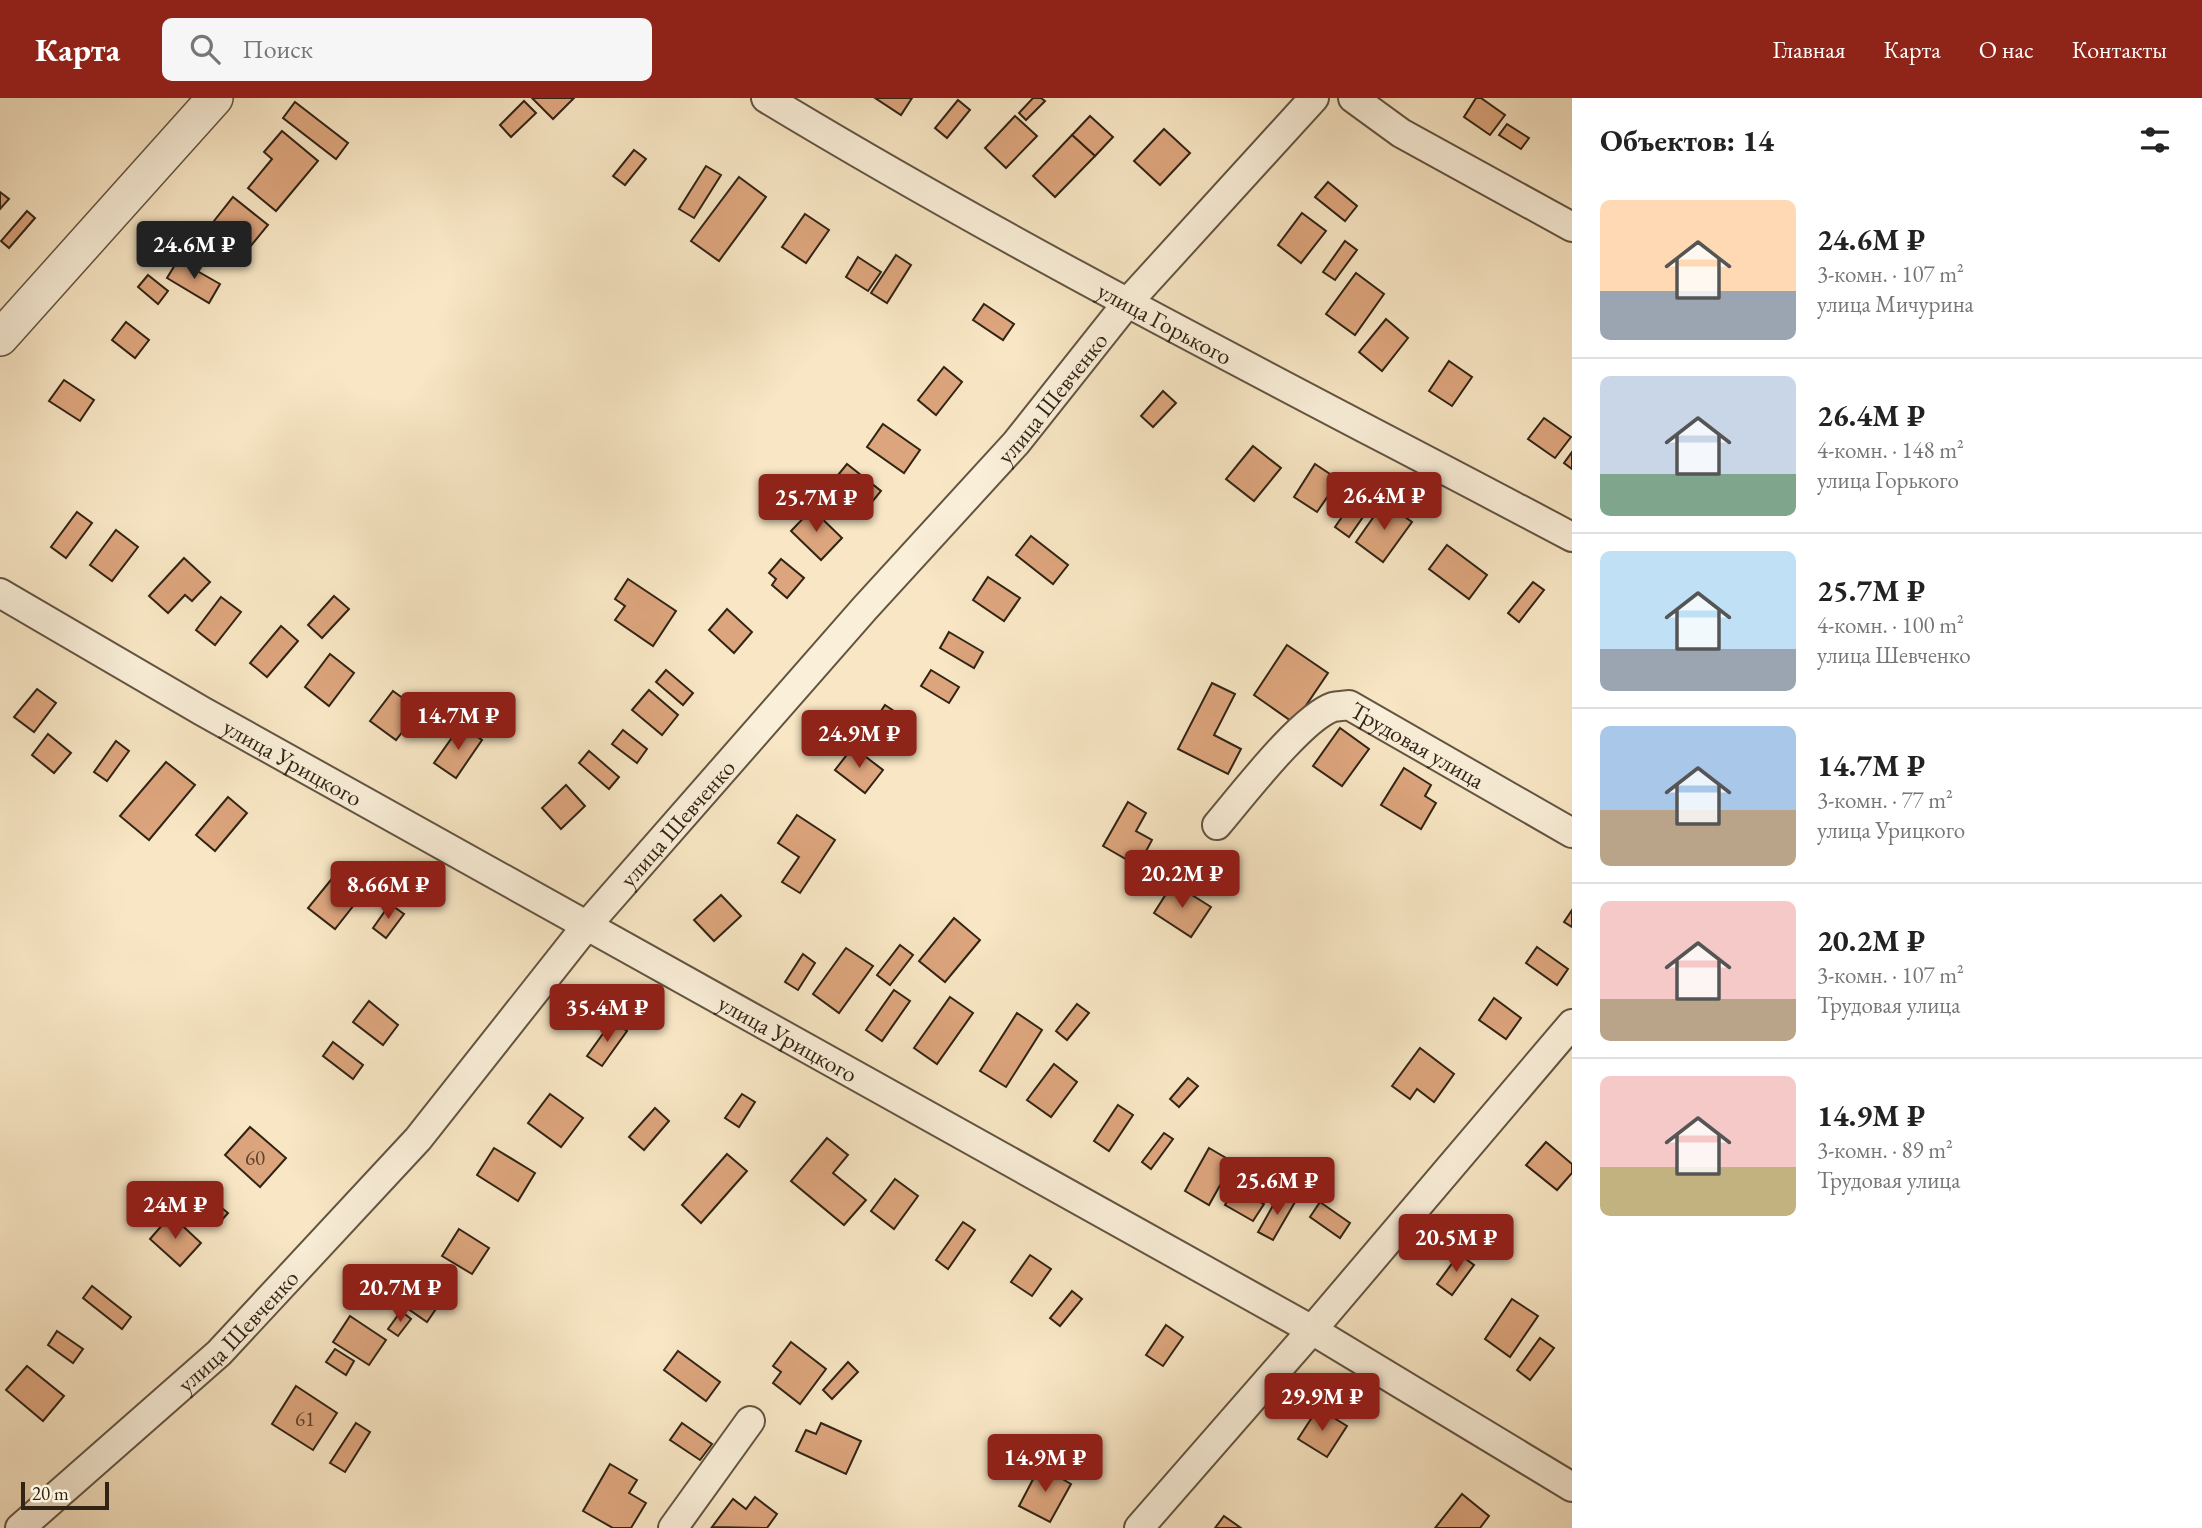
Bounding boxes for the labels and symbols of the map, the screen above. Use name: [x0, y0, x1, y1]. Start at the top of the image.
pin: 24.6M ₽: [129, 222, 259, 281]
street label: улица Горького: [1092, 274, 1238, 371]
street label: улица Шевченко: [989, 325, 1114, 470]
pin: 26.4M ₽: [1319, 472, 1449, 532]
pin: 25.7M ₽: [751, 474, 881, 534]
pin: 14.7M ₽: [393, 692, 523, 752]
street label: Трудовая улица: [1345, 694, 1491, 795]
street label: улица Урицкого: [218, 710, 368, 813]
pin: 24.9M ₽: [794, 710, 924, 770]
street label: улица Шевченко: [612, 752, 741, 893]
pin: 20.2M ₽: [1117, 850, 1247, 910]
pin: 8.66M ₽: [323, 862, 453, 921]
pin: 35.4M ₽: [542, 984, 672, 1044]
street label: улица Урицкого: [713, 987, 863, 1089]
house number: 60: [245, 1144, 265, 1171]
pin: 25.6M ₽: [1212, 1158, 1342, 1217]
pin: 24M ₽: [126, 1182, 224, 1241]
pin: 20.5M ₽: [1391, 1214, 1521, 1274]
street label: улица Шевченко: [170, 1262, 305, 1399]
pin: 20.7M ₽: [335, 1264, 465, 1324]
pin: 29.9M ₽: [1257, 1374, 1387, 1433]
house number: 61: [295, 1405, 315, 1432]
pin: 14.9M ₽: [980, 1434, 1110, 1494]
scale bar: [21, 1479, 108, 1511]

